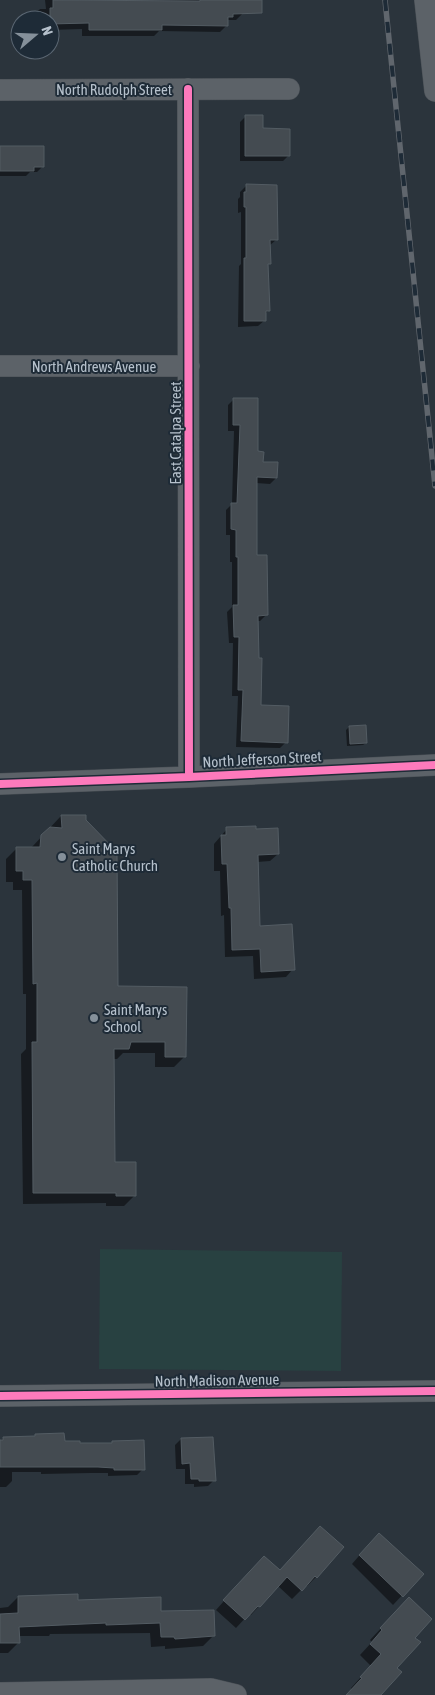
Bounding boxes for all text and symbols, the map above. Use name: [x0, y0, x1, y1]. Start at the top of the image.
north arrow: [10, 10, 60, 60]
text: N: [38, 24, 56, 37]
street label: North Rudolph Street: [56, 81, 172, 98]
street label: North Andrews Avenue: [32, 358, 156, 375]
street label: East Catalpa Street: [167, 381, 184, 485]
street label: North Jefferson Street: [202, 747, 322, 771]
place label: Saint Marys Catholic Church: [72, 840, 158, 874]
marker: Saint Marys Catholic Church: [56, 851, 68, 863]
place label: Saint Marys School: [104, 1001, 167, 1035]
marker: Saint Marys School: [88, 1012, 100, 1024]
street label: North Madison Avenue: [155, 1370, 280, 1390]

